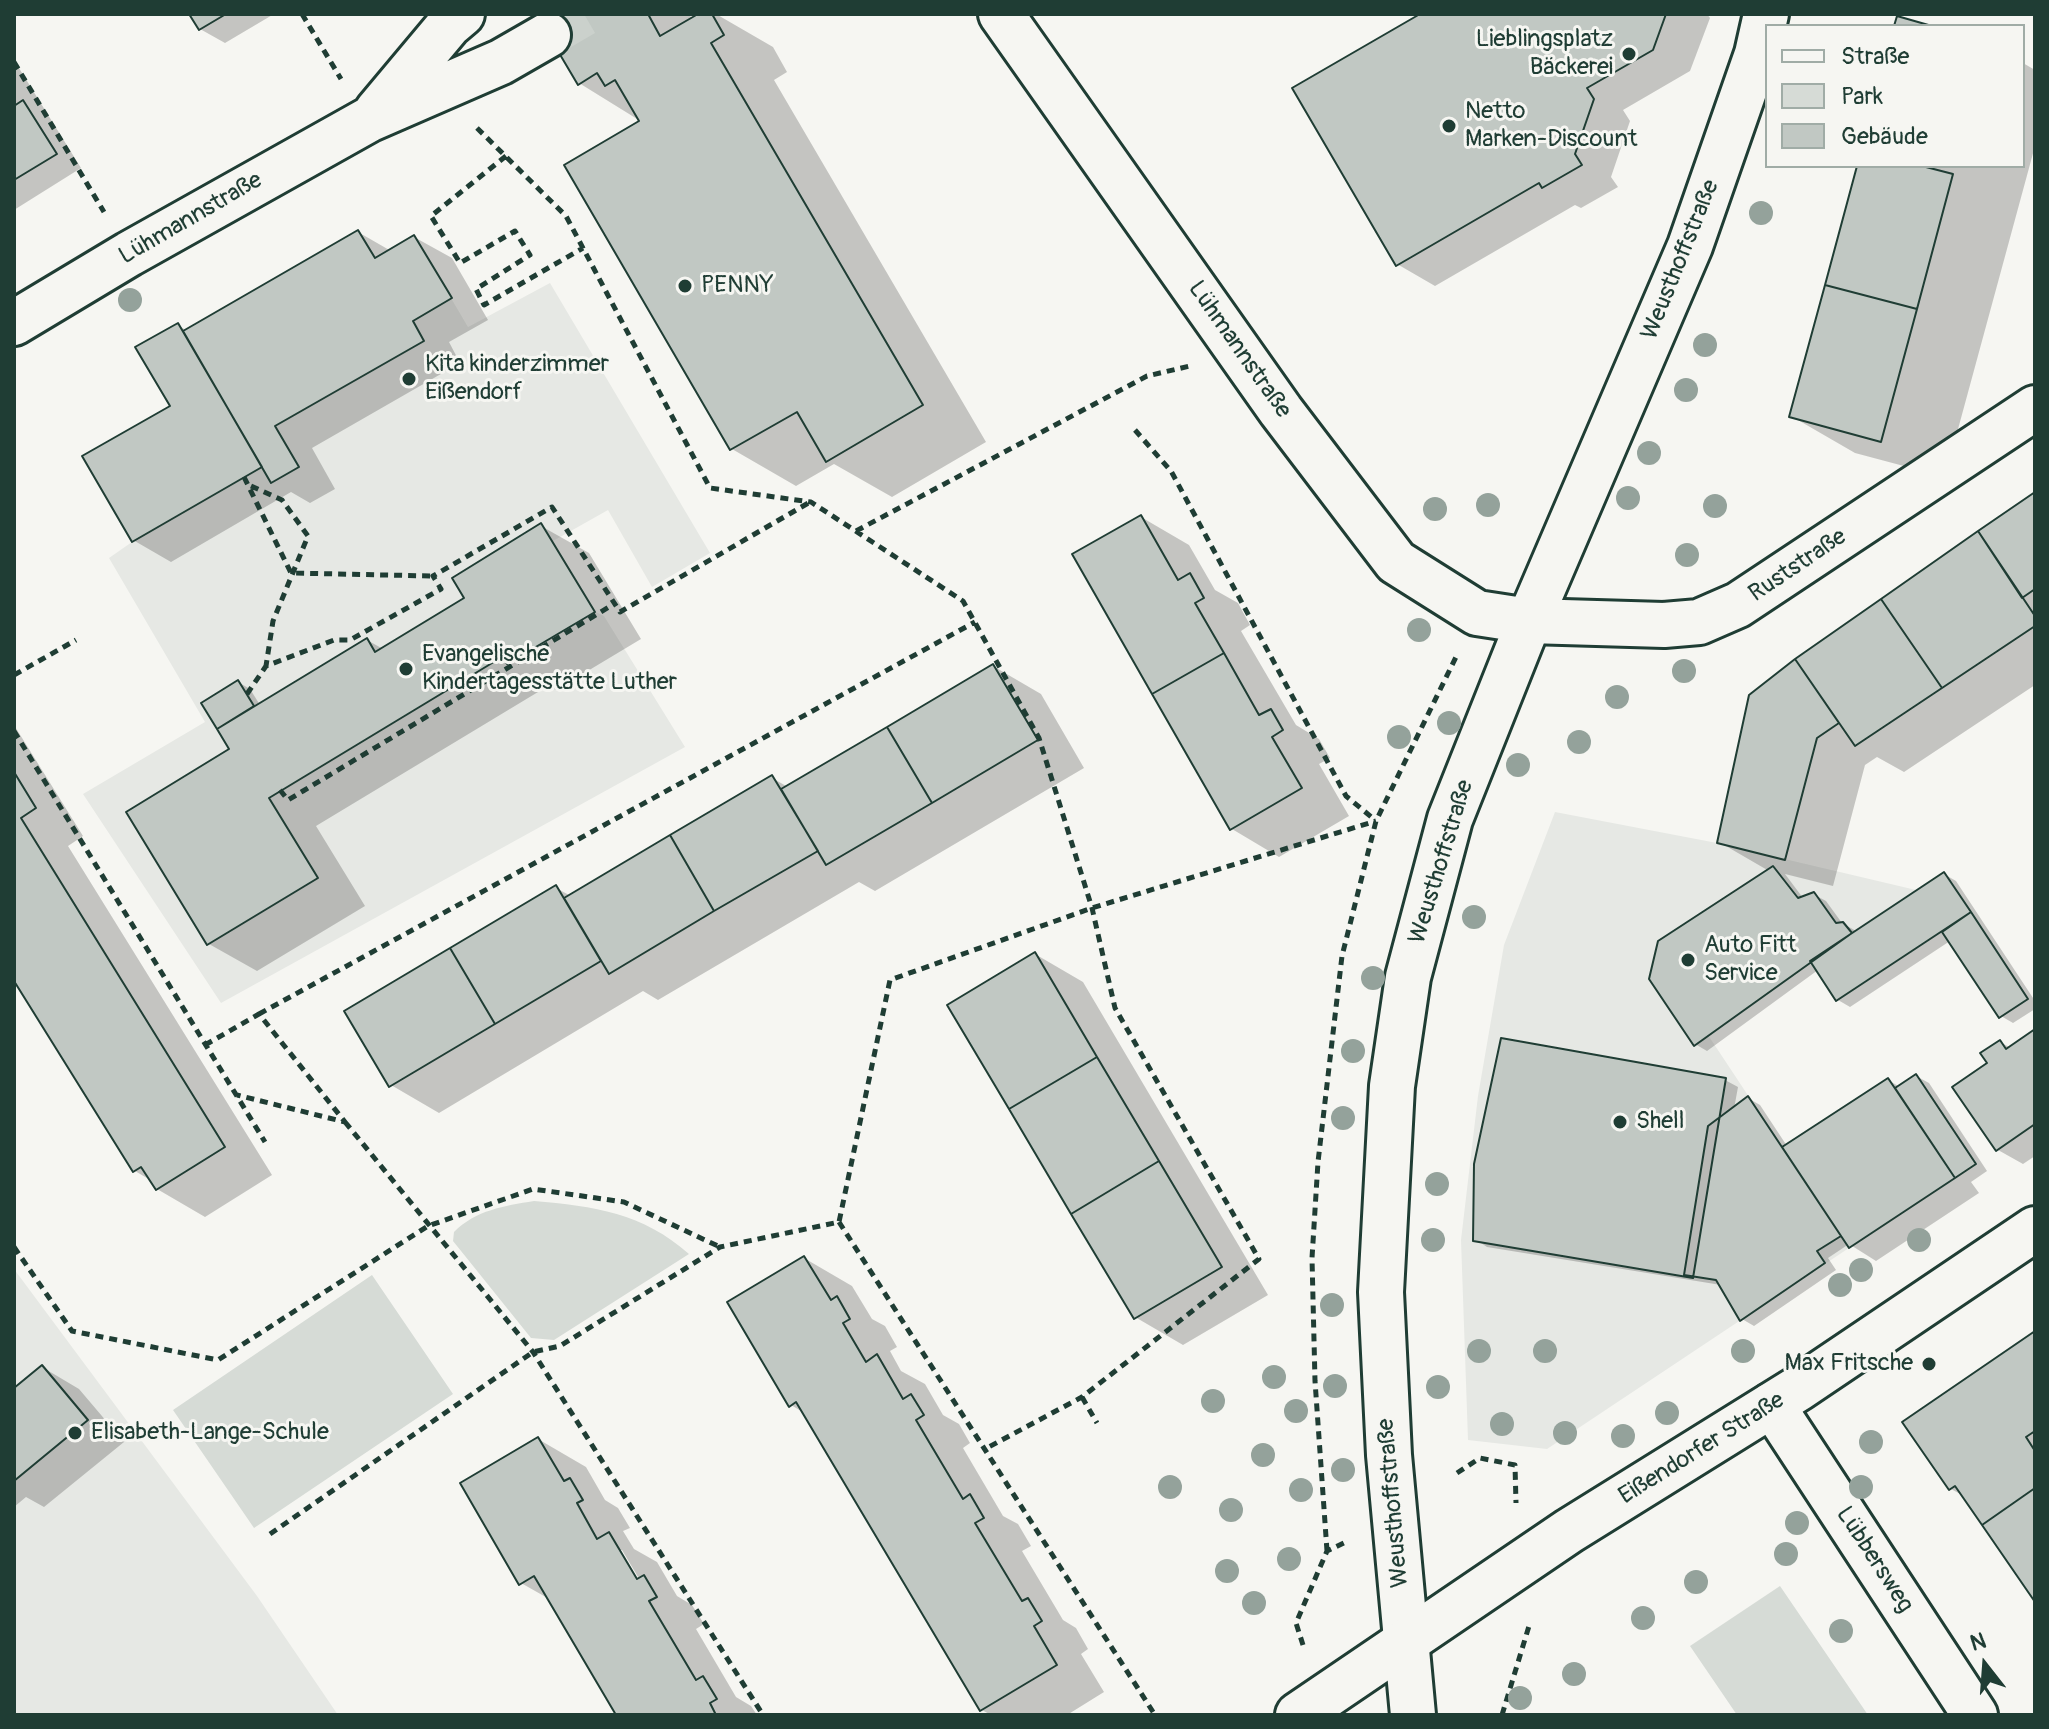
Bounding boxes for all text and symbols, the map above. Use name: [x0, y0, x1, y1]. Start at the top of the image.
legend: [1765, 24, 2025, 168]
place label: Lieblingsplatz Bäckerei: [1476, 26, 1613, 82]
text: Straße: [1841, 42, 1909, 71]
marker: Lieblingsplatz Bäckerei: [1620, 45, 1638, 63]
text: Park: [1841, 82, 1883, 111]
place label: Netto Marken-Discount: [1465, 98, 1637, 154]
marker: Netto Marken-Discount: [1440, 117, 1458, 135]
text: Gebäude: [1841, 122, 1928, 151]
street label: Lühmannstraße: [114, 166, 268, 272]
street label: Weusthoffstraße: [1636, 176, 1726, 344]
place label: PENNY: [701, 272, 774, 300]
street label: Lühmannstraße: [1181, 276, 1297, 424]
marker: PENNY: [676, 277, 694, 295]
place label: Kita kinderzimmer Eißendorf: [425, 351, 609, 407]
marker: Kita kinderzimmer Eißendorf: [400, 370, 418, 388]
street label: Ruststraße: [1744, 523, 1852, 609]
place label: Evangelische Kindertagesstätte Luther: [422, 641, 677, 697]
marker: Evangelische Kindertagesstätte Luther: [397, 660, 415, 678]
street label: Weusthoffstraße: [1403, 777, 1481, 947]
place label: Auto Fitt Service: [1704, 932, 1797, 988]
marker: Auto Fitt Service: [1679, 951, 1697, 969]
place label: Shell: [1636, 1108, 1685, 1136]
marker: Shell: [1611, 1113, 1629, 1131]
place label: Max Fritsche: [1784, 1350, 1913, 1378]
marker: Max Fritsche: [1920, 1355, 1938, 1373]
street label: Eißendorfer Straße: [1614, 1387, 1790, 1511]
street label: Weusthoffstraße: [1372, 1417, 1416, 1589]
place label: Elisabeth-Lange-Schule: [91, 1419, 329, 1447]
marker: Elisabeth-Lange-Schule: [66, 1424, 84, 1442]
street label: Lübbersweg: [1829, 1502, 1919, 1618]
north arrow: [1945, 1625, 2025, 1705]
text: N: [1967, 1626, 1989, 1658]

